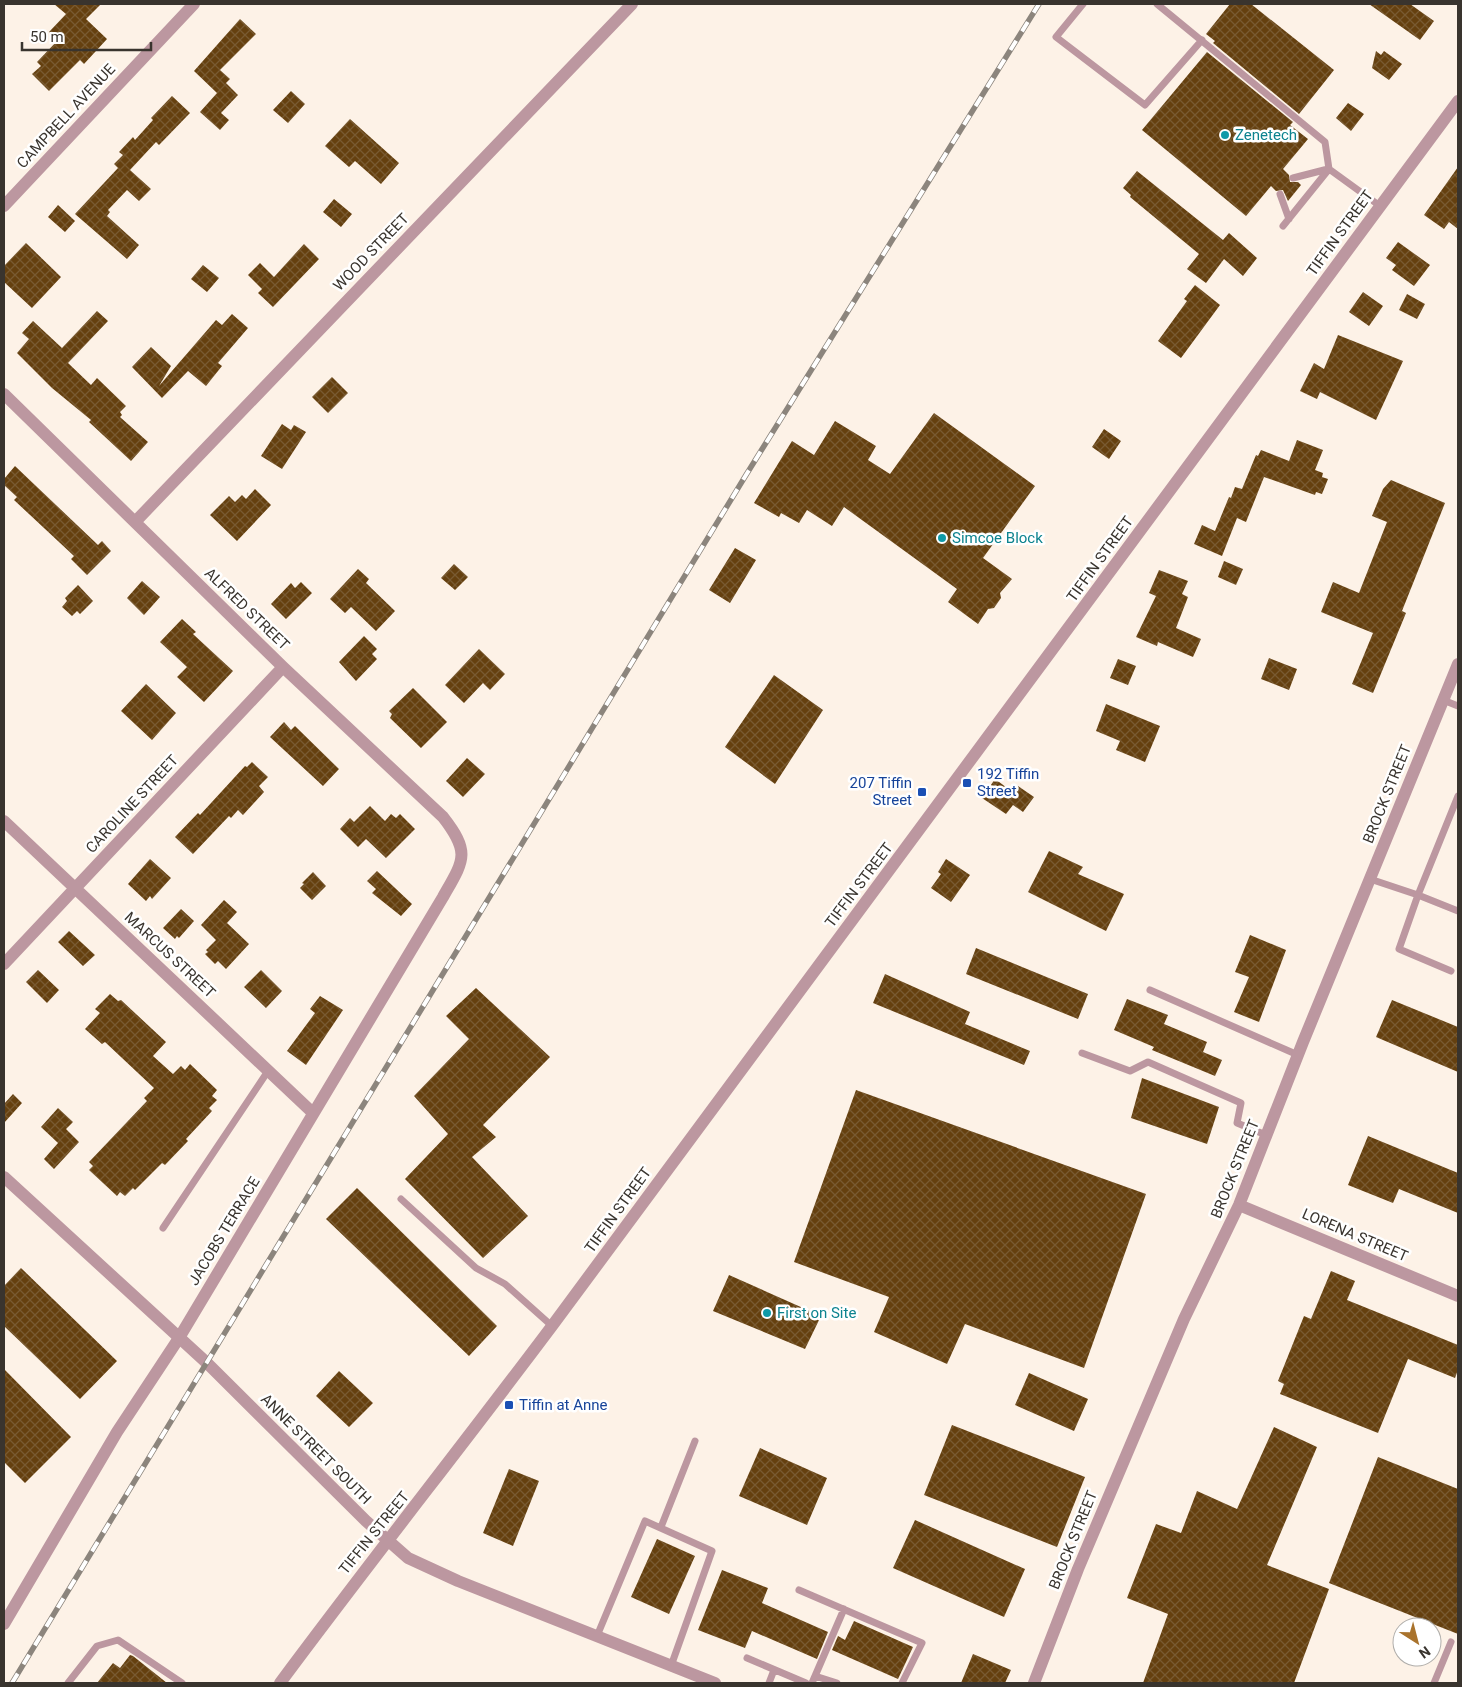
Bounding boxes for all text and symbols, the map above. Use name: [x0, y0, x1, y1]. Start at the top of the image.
scale bar: [22, 20, 151, 52]
text: 50 m: [30, 28, 64, 46]
street label: CAMPBELL AVENUE: [13, 60, 119, 172]
place label: Zenetech: [1235, 126, 1297, 144]
marker: Zenetech: [1219, 129, 1231, 141]
street label: TIFFIN STREET: [1303, 187, 1377, 279]
street label: WOOD STREET: [330, 209, 413, 294]
street label: TIFFIN STREET: [1063, 513, 1137, 605]
place label: Simcoe Block: [952, 529, 1043, 547]
marker: Simcoe Block: [936, 532, 948, 544]
street label: ALFRED STREET: [201, 564, 293, 654]
street label: BROCK STREET: [1359, 742, 1415, 846]
street label: CAROLINE STREET: [82, 751, 182, 857]
place label: 192 Tiffin Street: [977, 765, 1039, 800]
place label: 207 Tiffin Street: [850, 774, 912, 809]
marker: 192 Tiffin Street: [961, 777, 973, 789]
marker: 207 Tiffin Street: [916, 786, 928, 798]
street label: TIFFIN STREET: [821, 839, 897, 931]
street label: MARCUS STREET: [121, 908, 219, 1002]
street label: BROCK STREET: [1207, 1117, 1263, 1221]
street label: TIFFIN STREET: [581, 1164, 655, 1256]
street label: JACOBS TERRACE: [184, 1173, 264, 1289]
street label: LORENA STREET: [1299, 1205, 1411, 1265]
place label: First on Site: [777, 1304, 856, 1322]
marker: First on Site: [761, 1307, 773, 1319]
street label: ANNE STREET SOUTH: [257, 1390, 375, 1508]
place label: Tiffin at Anne: [519, 1396, 608, 1414]
marker: Tiffin at Anne: [503, 1399, 515, 1411]
street label: TIFFIN STREET: [335, 1488, 413, 1578]
street label: BROCK STREET: [1045, 1488, 1101, 1592]
north arrow: [1392, 1617, 1442, 1667]
text: N: [1416, 1643, 1433, 1662]

